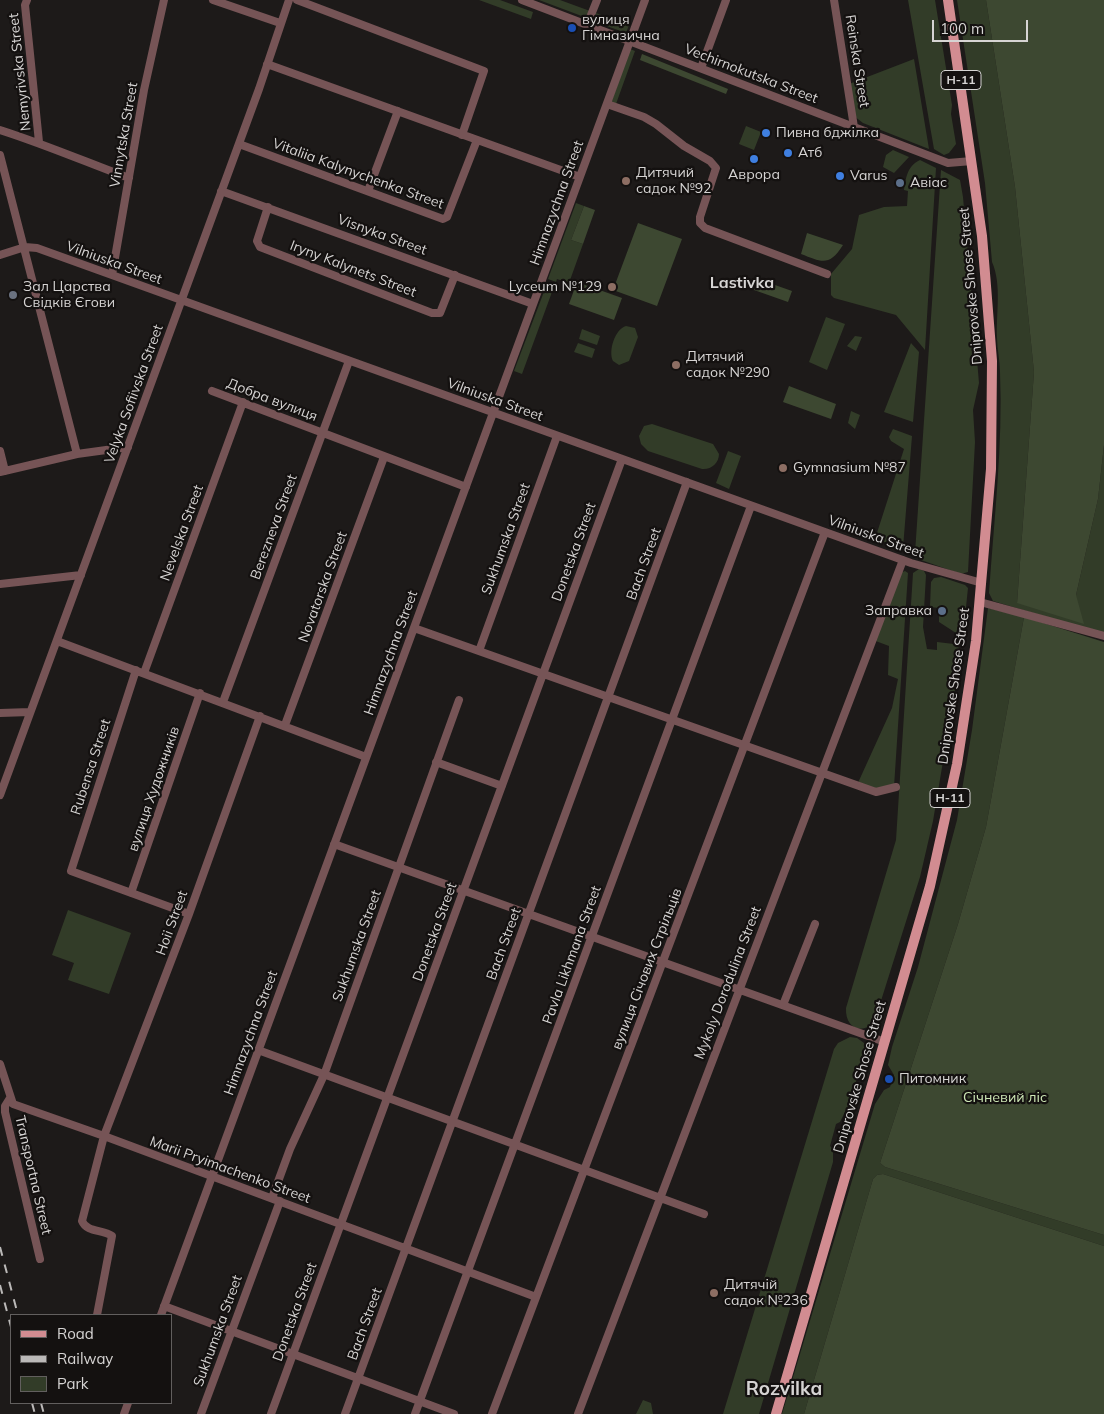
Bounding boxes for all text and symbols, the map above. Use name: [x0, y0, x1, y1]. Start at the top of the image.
scale bar: [934, 10, 1030, 42]
street label: Nemyrivska Street: [5, 12, 35, 132]
place label: вулиця Гімназична: [582, 12, 660, 44]
street label: Reinska Street: [841, 13, 873, 109]
text: 100 m: [940, 19, 984, 38]
marker: вулиця Гімназична: [566, 22, 578, 34]
street label: Vechirnokutska Street: [682, 41, 820, 107]
road number: Н-11: [941, 70, 981, 90]
street label: Vinnytska Street: [106, 81, 142, 189]
place label: Пивна бджілка: [776, 125, 879, 141]
marker: Пивна бджілка: [760, 127, 772, 139]
street label: Vitaliia Kalynychenka Street: [270, 135, 446, 213]
street label: Himnazychna Street: [527, 138, 587, 268]
place label: Атб: [798, 145, 822, 161]
marker: Атб: [782, 147, 794, 159]
marker: Аврора: [748, 153, 760, 165]
place label: Дитячий садок №92: [636, 165, 711, 198]
place label: Аврора: [728, 167, 780, 183]
place label: Varus: [850, 168, 887, 184]
marker: Varus: [834, 170, 846, 182]
marker: Дитячий садок №92: [620, 175, 632, 187]
place label: Авіас: [910, 175, 947, 191]
marker: Авіас: [894, 177, 906, 189]
street label: Dniprovske Shose Street: [956, 207, 986, 365]
street label: Visnyka Street: [335, 211, 429, 259]
street label: Iryny Kalynets Street: [288, 237, 418, 301]
street label: Vilniuska Street: [64, 238, 164, 288]
district label: Lastivka: [710, 273, 774, 293]
place label: Зал Царства Свідків Єгови: [23, 279, 115, 312]
place label: Lyceum №129: [509, 279, 602, 295]
marker: Lyceum №129: [606, 281, 618, 293]
marker: Зал Царства Свідків Єгови: [7, 289, 19, 301]
street label: Velyka Sofiivska Street: [101, 322, 167, 466]
place label: Дитячий садок №290: [686, 349, 770, 382]
marker: Дитячий садок №290: [670, 359, 682, 371]
street label: Добра вулиця: [224, 375, 320, 425]
street label: Vilniuska Street: [445, 375, 545, 425]
place label: Gymnasium №87: [793, 460, 906, 476]
marker: Gymnasium №87: [777, 462, 789, 474]
street label: Berezneva Street: [247, 472, 301, 582]
street label: Sukhumska Street: [478, 481, 534, 597]
street label: Nevelska Street: [157, 483, 207, 583]
street label: Donetska Street: [548, 500, 600, 604]
street label: Vilniuska Street: [826, 512, 926, 562]
street label: Bach Street: [623, 526, 665, 602]
street label: Novatorska Street: [295, 529, 351, 645]
street label: Himnazychna Street: [361, 588, 421, 718]
place label: Заправка: [865, 603, 932, 619]
marker: Заправка: [936, 605, 948, 617]
street label: Dniprovske Shose Street: [935, 607, 973, 765]
street label: Rubensa Street: [68, 717, 114, 817]
street label: вулиця Художників: [125, 724, 183, 854]
road number: Н-11: [930, 788, 970, 808]
street label: Donetska Street: [409, 880, 461, 984]
street label: Pavla Likhmana Street: [539, 884, 605, 1026]
street label: вулиця Січових Стрільців: [608, 886, 686, 1052]
street label: Hoii Street: [153, 888, 191, 958]
street label: Sukhumska Street: [329, 888, 385, 1004]
street label: Mykoly Dorodulina Street: [691, 904, 765, 1062]
street label: Bach Street: [483, 906, 525, 982]
street label: Himnazychna Street: [221, 968, 281, 1098]
street label: Dniprovske Shose Street: [830, 999, 890, 1155]
place label: Питомник: [899, 1071, 966, 1087]
marker: Питомник: [883, 1073, 895, 1085]
park label: Січневий ліс: [963, 1090, 1047, 1106]
street label: Transportna Street: [11, 1114, 55, 1236]
street label: Marii Pryimachenko Street: [147, 1133, 313, 1207]
street label: Donetska Street: [269, 1260, 321, 1364]
street label: Sukhumska Street: [190, 1273, 246, 1389]
place label: Дитячій садок №236: [724, 1277, 808, 1310]
street label: Bach Street: [344, 1286, 386, 1362]
marker: Дитячій садок №236: [708, 1287, 720, 1299]
legend: [10, 1314, 172, 1404]
text: Road: [57, 1324, 94, 1343]
text: Railway: [57, 1349, 113, 1368]
text: Park: [57, 1374, 89, 1393]
district label: Rozvilka: [746, 1378, 822, 1400]

